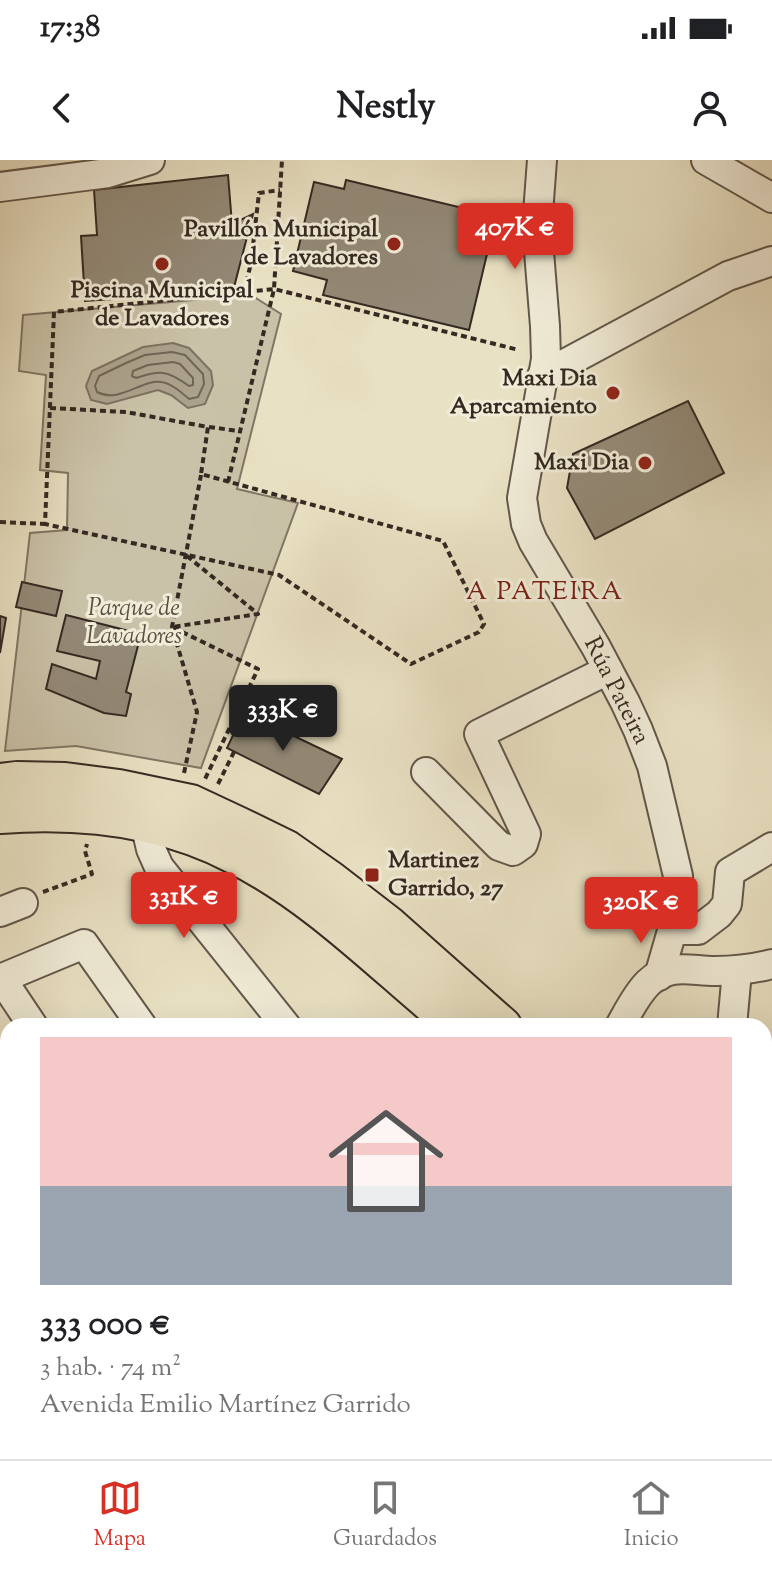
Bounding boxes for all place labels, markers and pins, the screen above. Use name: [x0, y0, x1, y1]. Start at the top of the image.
pin: 407K €: [450, 203, 580, 271]
place label: Pavillón Municipal de Lavadores: [184, 213, 378, 275]
marker: Pavillón Municipal de Lavadores: [385, 235, 403, 253]
marker: Piscina Municipal de Lavadores: [153, 255, 171, 273]
place label: Piscina Municipal de Lavadores: [71, 274, 254, 336]
place label: Maxi Dia Aparcamiento: [450, 362, 598, 424]
marker: Maxi Dia Aparcamiento: [604, 384, 622, 402]
place label: Maxi Dia: [534, 446, 630, 480]
marker: Maxi Dia: [636, 454, 654, 472]
pin: 333K €: [218, 685, 348, 753]
place label: Martinez Garrido, 27: [388, 844, 503, 906]
marker: Martinez Garrido, 27: [363, 866, 381, 884]
pin: 331K €: [119, 872, 249, 940]
pin: 320K €: [576, 877, 706, 945]

